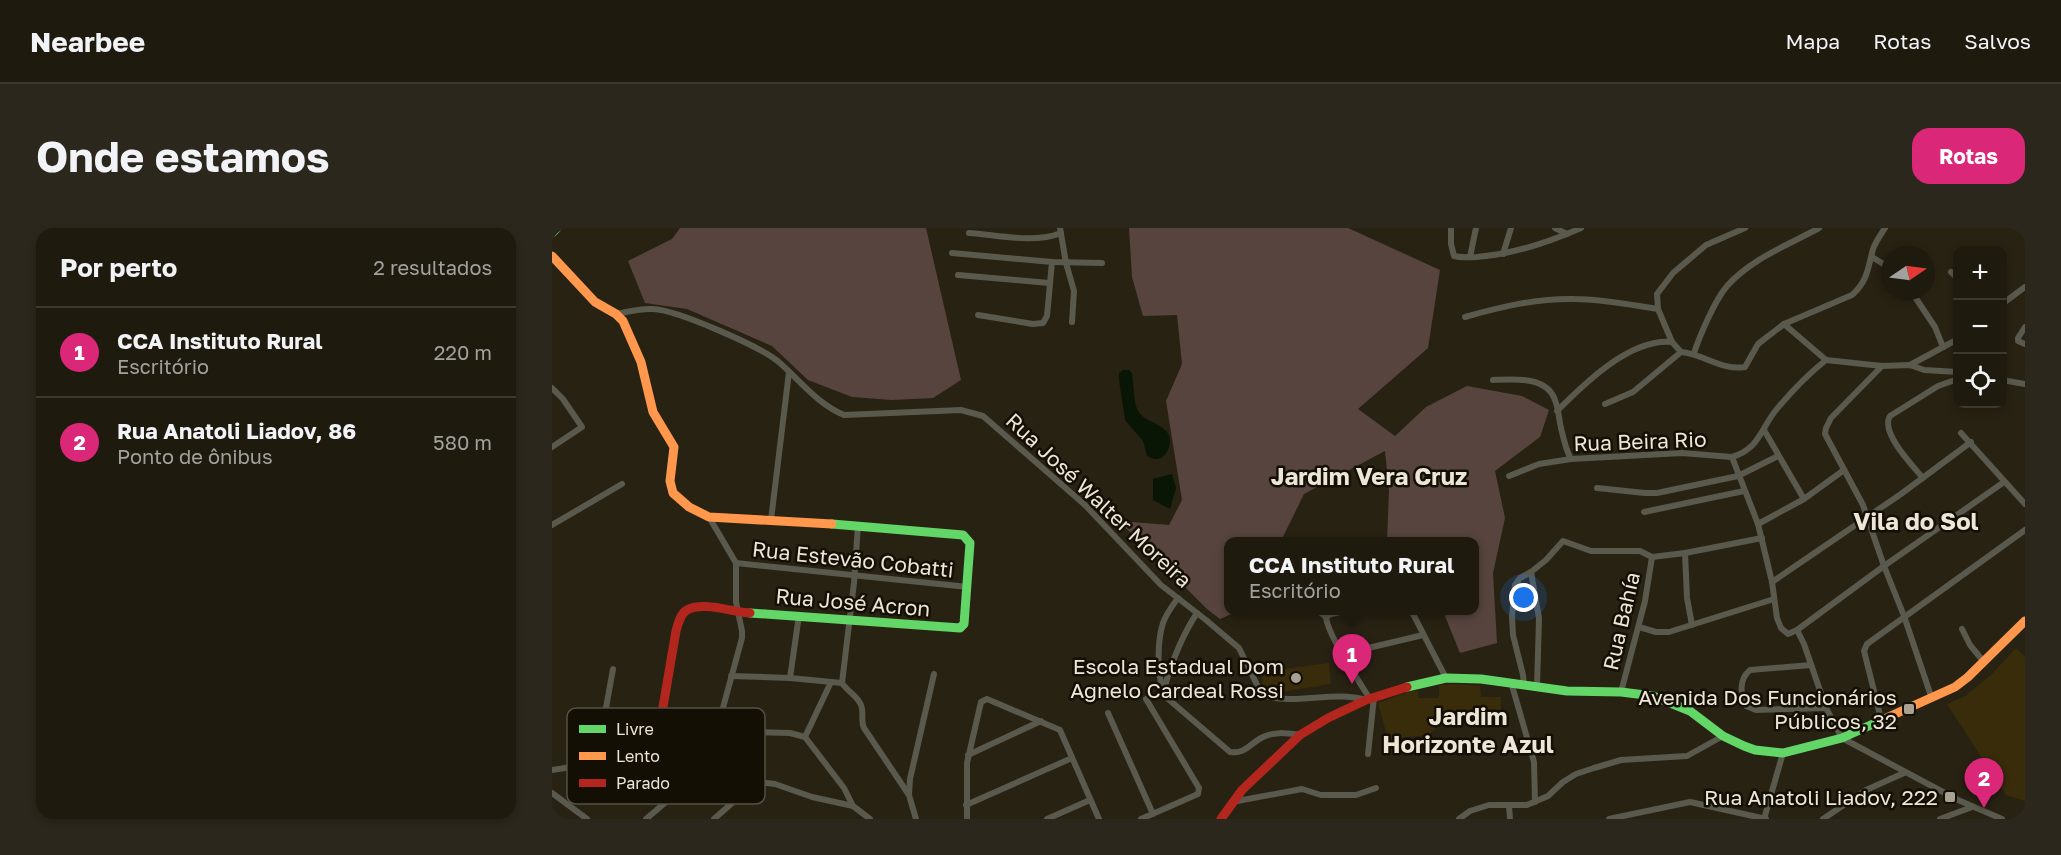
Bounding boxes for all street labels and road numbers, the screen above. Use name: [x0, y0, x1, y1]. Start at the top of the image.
street label: Rua José Walter Moreira: [1001, 407, 1197, 593]
street label: Rua Beira Rio: [1573, 426, 1707, 456]
street label: Rua Estevão Cobatti: [751, 535, 955, 583]
street label: Rua Bahía: [1597, 569, 1645, 673]
street label: Rua José Acron: [775, 582, 931, 622]

